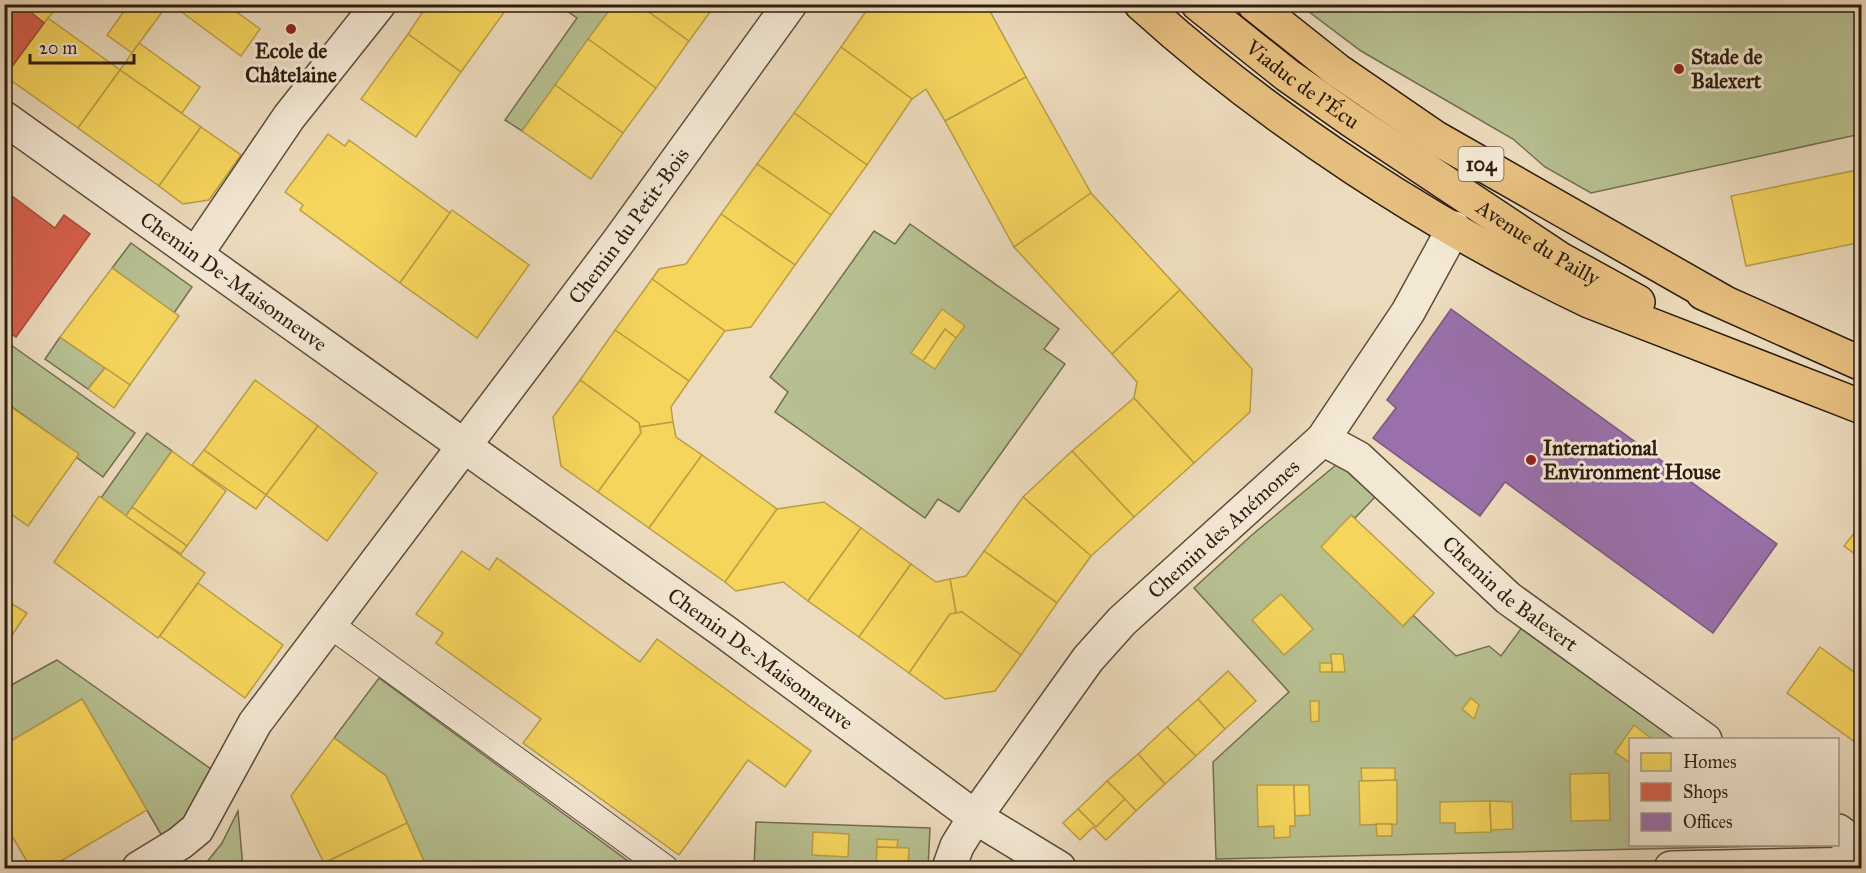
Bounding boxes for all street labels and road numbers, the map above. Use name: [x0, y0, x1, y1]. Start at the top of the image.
street label: Viaduc de l'Écu: [1240, 34, 1364, 135]
street label: Chemin du Petit-Bois: [563, 142, 695, 309]
road number: 104: [1458, 147, 1504, 181]
street label: Avenue du Pailly: [1471, 194, 1605, 292]
street label: Chemin De-Maisonneuve: [135, 206, 333, 357]
street label: Chemin des Anémones: [1142, 454, 1305, 604]
street label: Chemin de Balexert: [1437, 530, 1583, 657]
street label: Chemin De-Maisonneuve: [663, 582, 859, 736]

